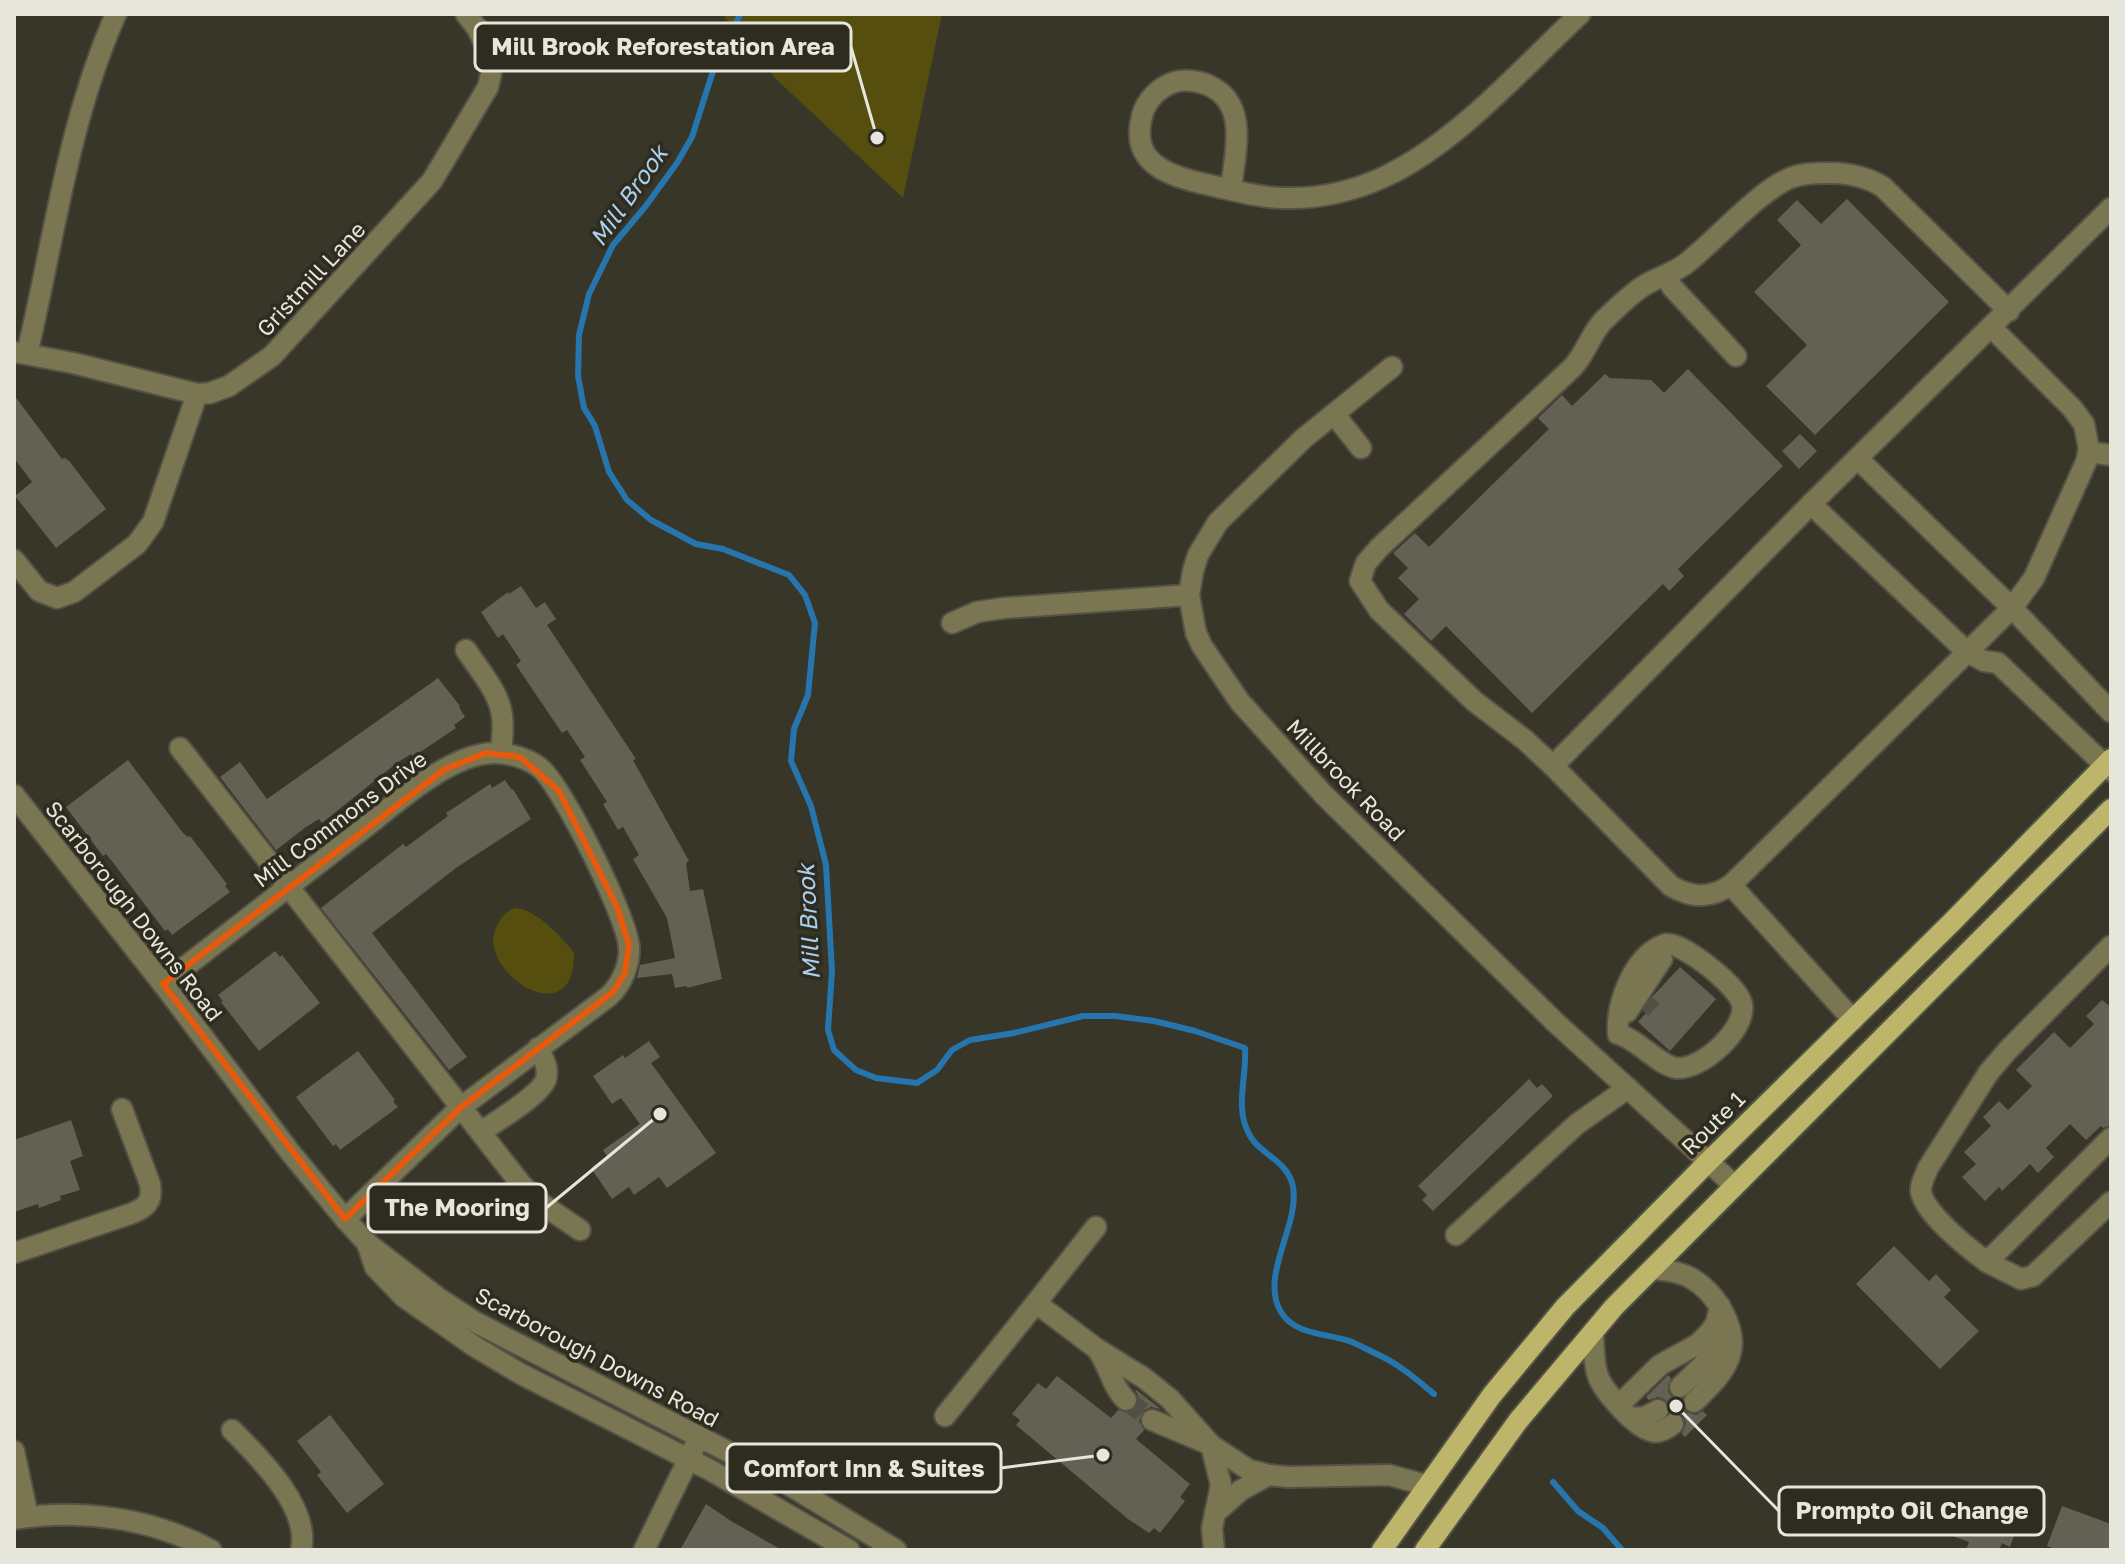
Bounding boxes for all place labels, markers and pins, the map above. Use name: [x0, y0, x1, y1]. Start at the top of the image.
callout: Mill Brook Reforestation Area: [475, 23, 851, 71]
callout: The Mooring: [368, 1184, 546, 1232]
callout: Comfort Inn & Suites: [727, 1444, 1001, 1492]
callout: Prompto Oil Change: [1779, 1487, 2044, 1535]

